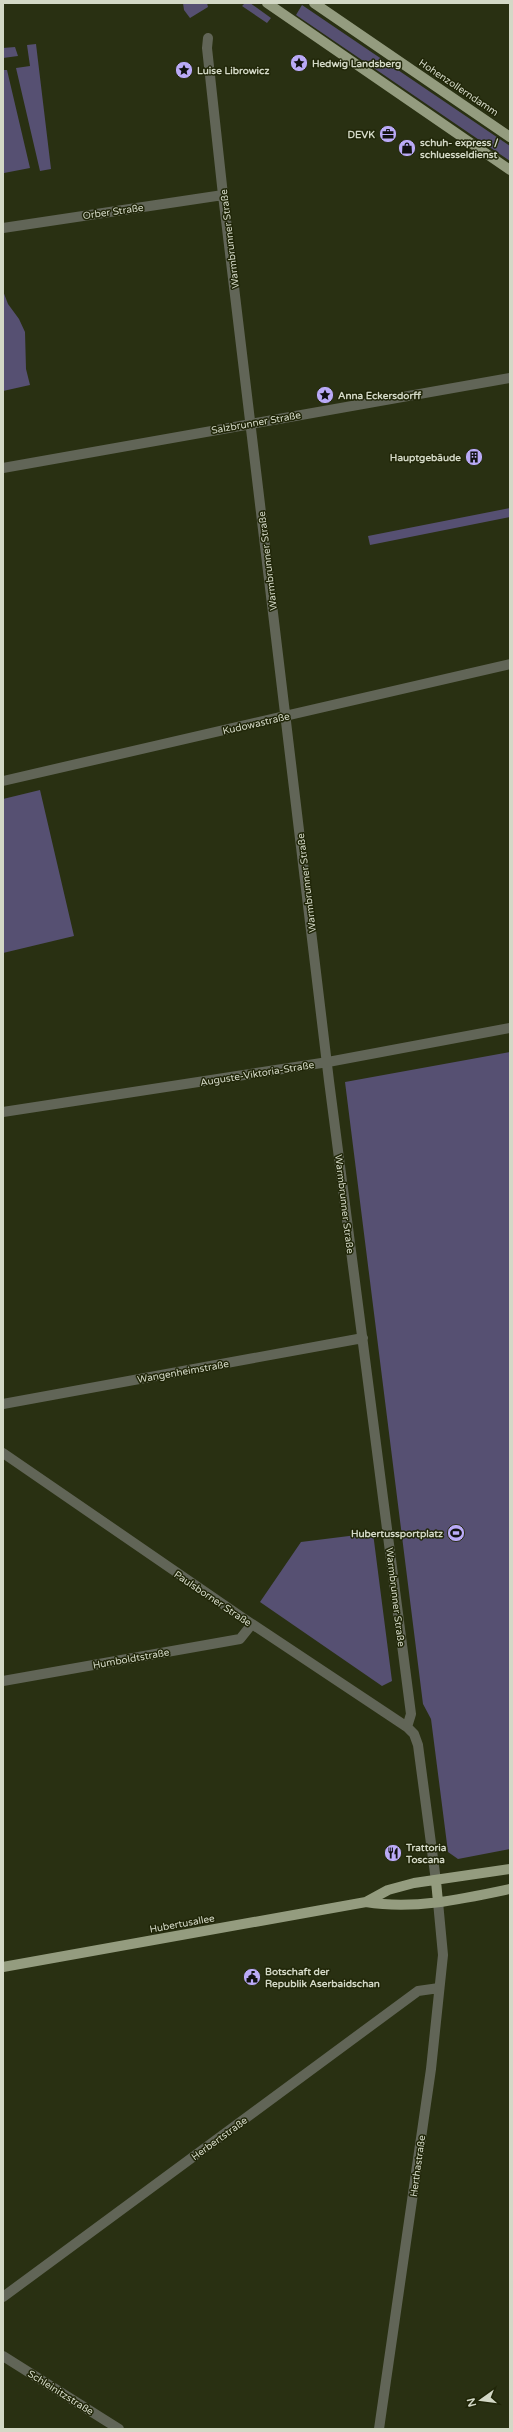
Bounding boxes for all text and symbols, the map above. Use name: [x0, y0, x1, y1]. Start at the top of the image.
place icon: Hedwig Landsberg: [289, 53, 309, 73]
street label: Hohenzollerndamm: [416, 57, 500, 119]
place label: Hedwig Landsberg: [312, 58, 401, 70]
place icon: Luise Librowicz: [174, 60, 194, 80]
place label: Luise Librowicz: [197, 65, 269, 77]
office icon: DEVK: [378, 124, 398, 144]
place label: DEVK: [347, 129, 375, 141]
place label: schuh- express / schluesseldienst: [420, 137, 499, 161]
shop icon: schuh- express / schluesseldienst: [397, 138, 417, 158]
street label: Warmbrunner Straße: [218, 188, 242, 289]
street label: Orber Straße: [82, 202, 145, 222]
place icon: Anna Eckersdorff: [315, 385, 335, 405]
place label: Anna Eckersdorff: [338, 390, 421, 402]
street label: Salzbrunner Straße: [210, 409, 302, 437]
building icon: Hauptgebäude: [464, 447, 484, 467]
place label: Hauptgebäude: [390, 452, 461, 464]
street label: Warmbrunner Straße: [256, 510, 280, 611]
street label: Kudowastraße: [222, 710, 291, 738]
street label: Warmbrunner Straße: [295, 832, 319, 933]
street label: Auguste-Viktoria-Straße: [199, 1059, 315, 1089]
street label: Warmbrunner Straße: [332, 1154, 356, 1255]
street label: Wangenheimstraße: [136, 1358, 230, 1386]
sports icon: Hubertussportplatz: [446, 1523, 466, 1543]
place label: Hubertussportplatz: [351, 1528, 443, 1540]
street label: Warmbrunner Straße: [383, 1547, 407, 1648]
street label: Paulsborner Straße: [171, 1568, 254, 1629]
street label: Humboldtstraße: [92, 1646, 171, 1672]
place label: Trattoria Toscana: [405, 1842, 447, 1866]
restaurant icon: Trattoria Toscana: [383, 1843, 403, 1863]
street label: Hubertusallee: [149, 1912, 216, 1936]
place label: Botschaft der Republik Aserbaidschan: [265, 1966, 380, 1990]
public building icon: Botschaft der Republik Aserbaidschan: [242, 1967, 262, 1987]
street label: Herbertstraße: [189, 2114, 250, 2163]
street label: Herthastraße: [408, 2134, 428, 2198]
street label: Schleinitzstraße: [25, 2368, 96, 2418]
north arrow: [461, 2380, 501, 2420]
text: N: [464, 2396, 479, 2408]

